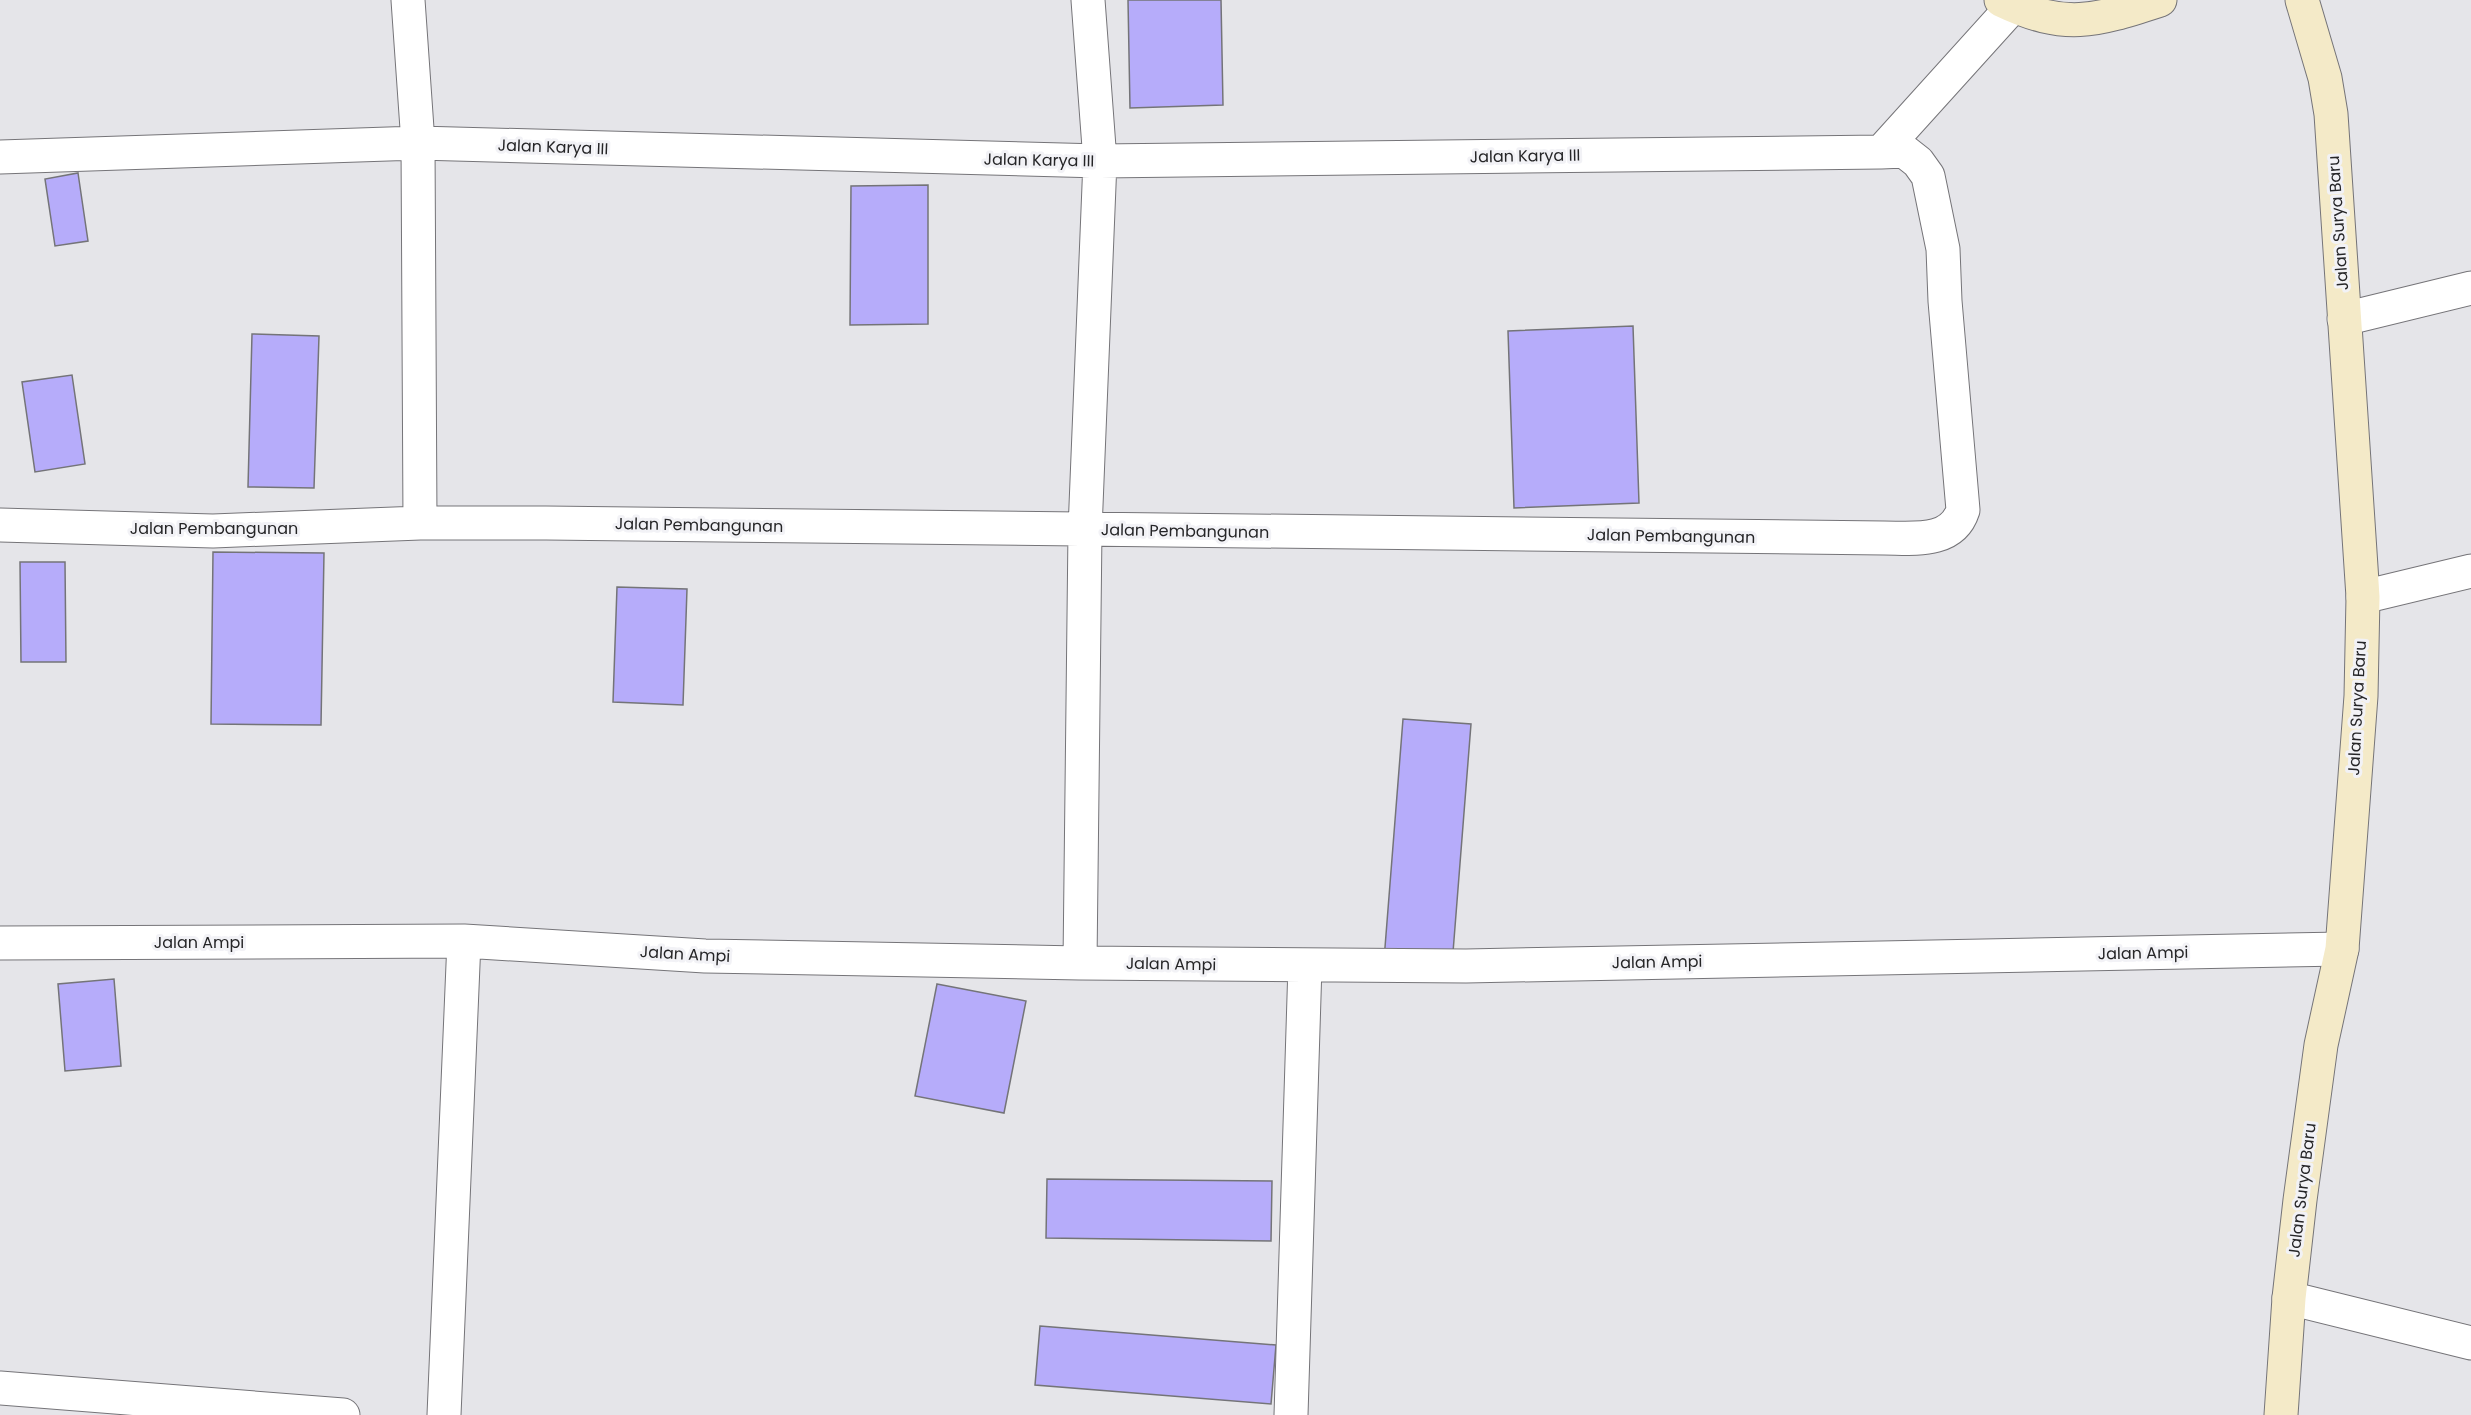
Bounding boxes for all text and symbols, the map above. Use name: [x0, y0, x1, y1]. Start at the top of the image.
street label: Jalan Karya III: [497, 134, 609, 160]
street label: Jalan Karya III: [1469, 144, 1581, 168]
street label: Jalan Karya III: [983, 148, 1095, 172]
street label: Jalan Surya Baru: [2322, 155, 2354, 291]
street label: Jalan Pembangunan: [615, 512, 783, 538]
street label: Jalan Pembangunan: [130, 517, 298, 540]
street label: Jalan Pembangunan: [1101, 518, 1269, 544]
street label: Jalan Pembangunan: [1587, 523, 1755, 549]
street label: Jalan Surya Baru: [2342, 640, 2372, 776]
street label: Jalan Ampi: [154, 931, 244, 954]
street label: Jalan Ampi: [639, 940, 731, 968]
street label: Jalan Ampi: [2098, 941, 2188, 965]
street label: Jalan Ampi: [1612, 950, 1702, 974]
street label: Jalan Ampi: [1126, 952, 1216, 976]
street label: Jalan Surya Baru: [2282, 1122, 2322, 1258]

